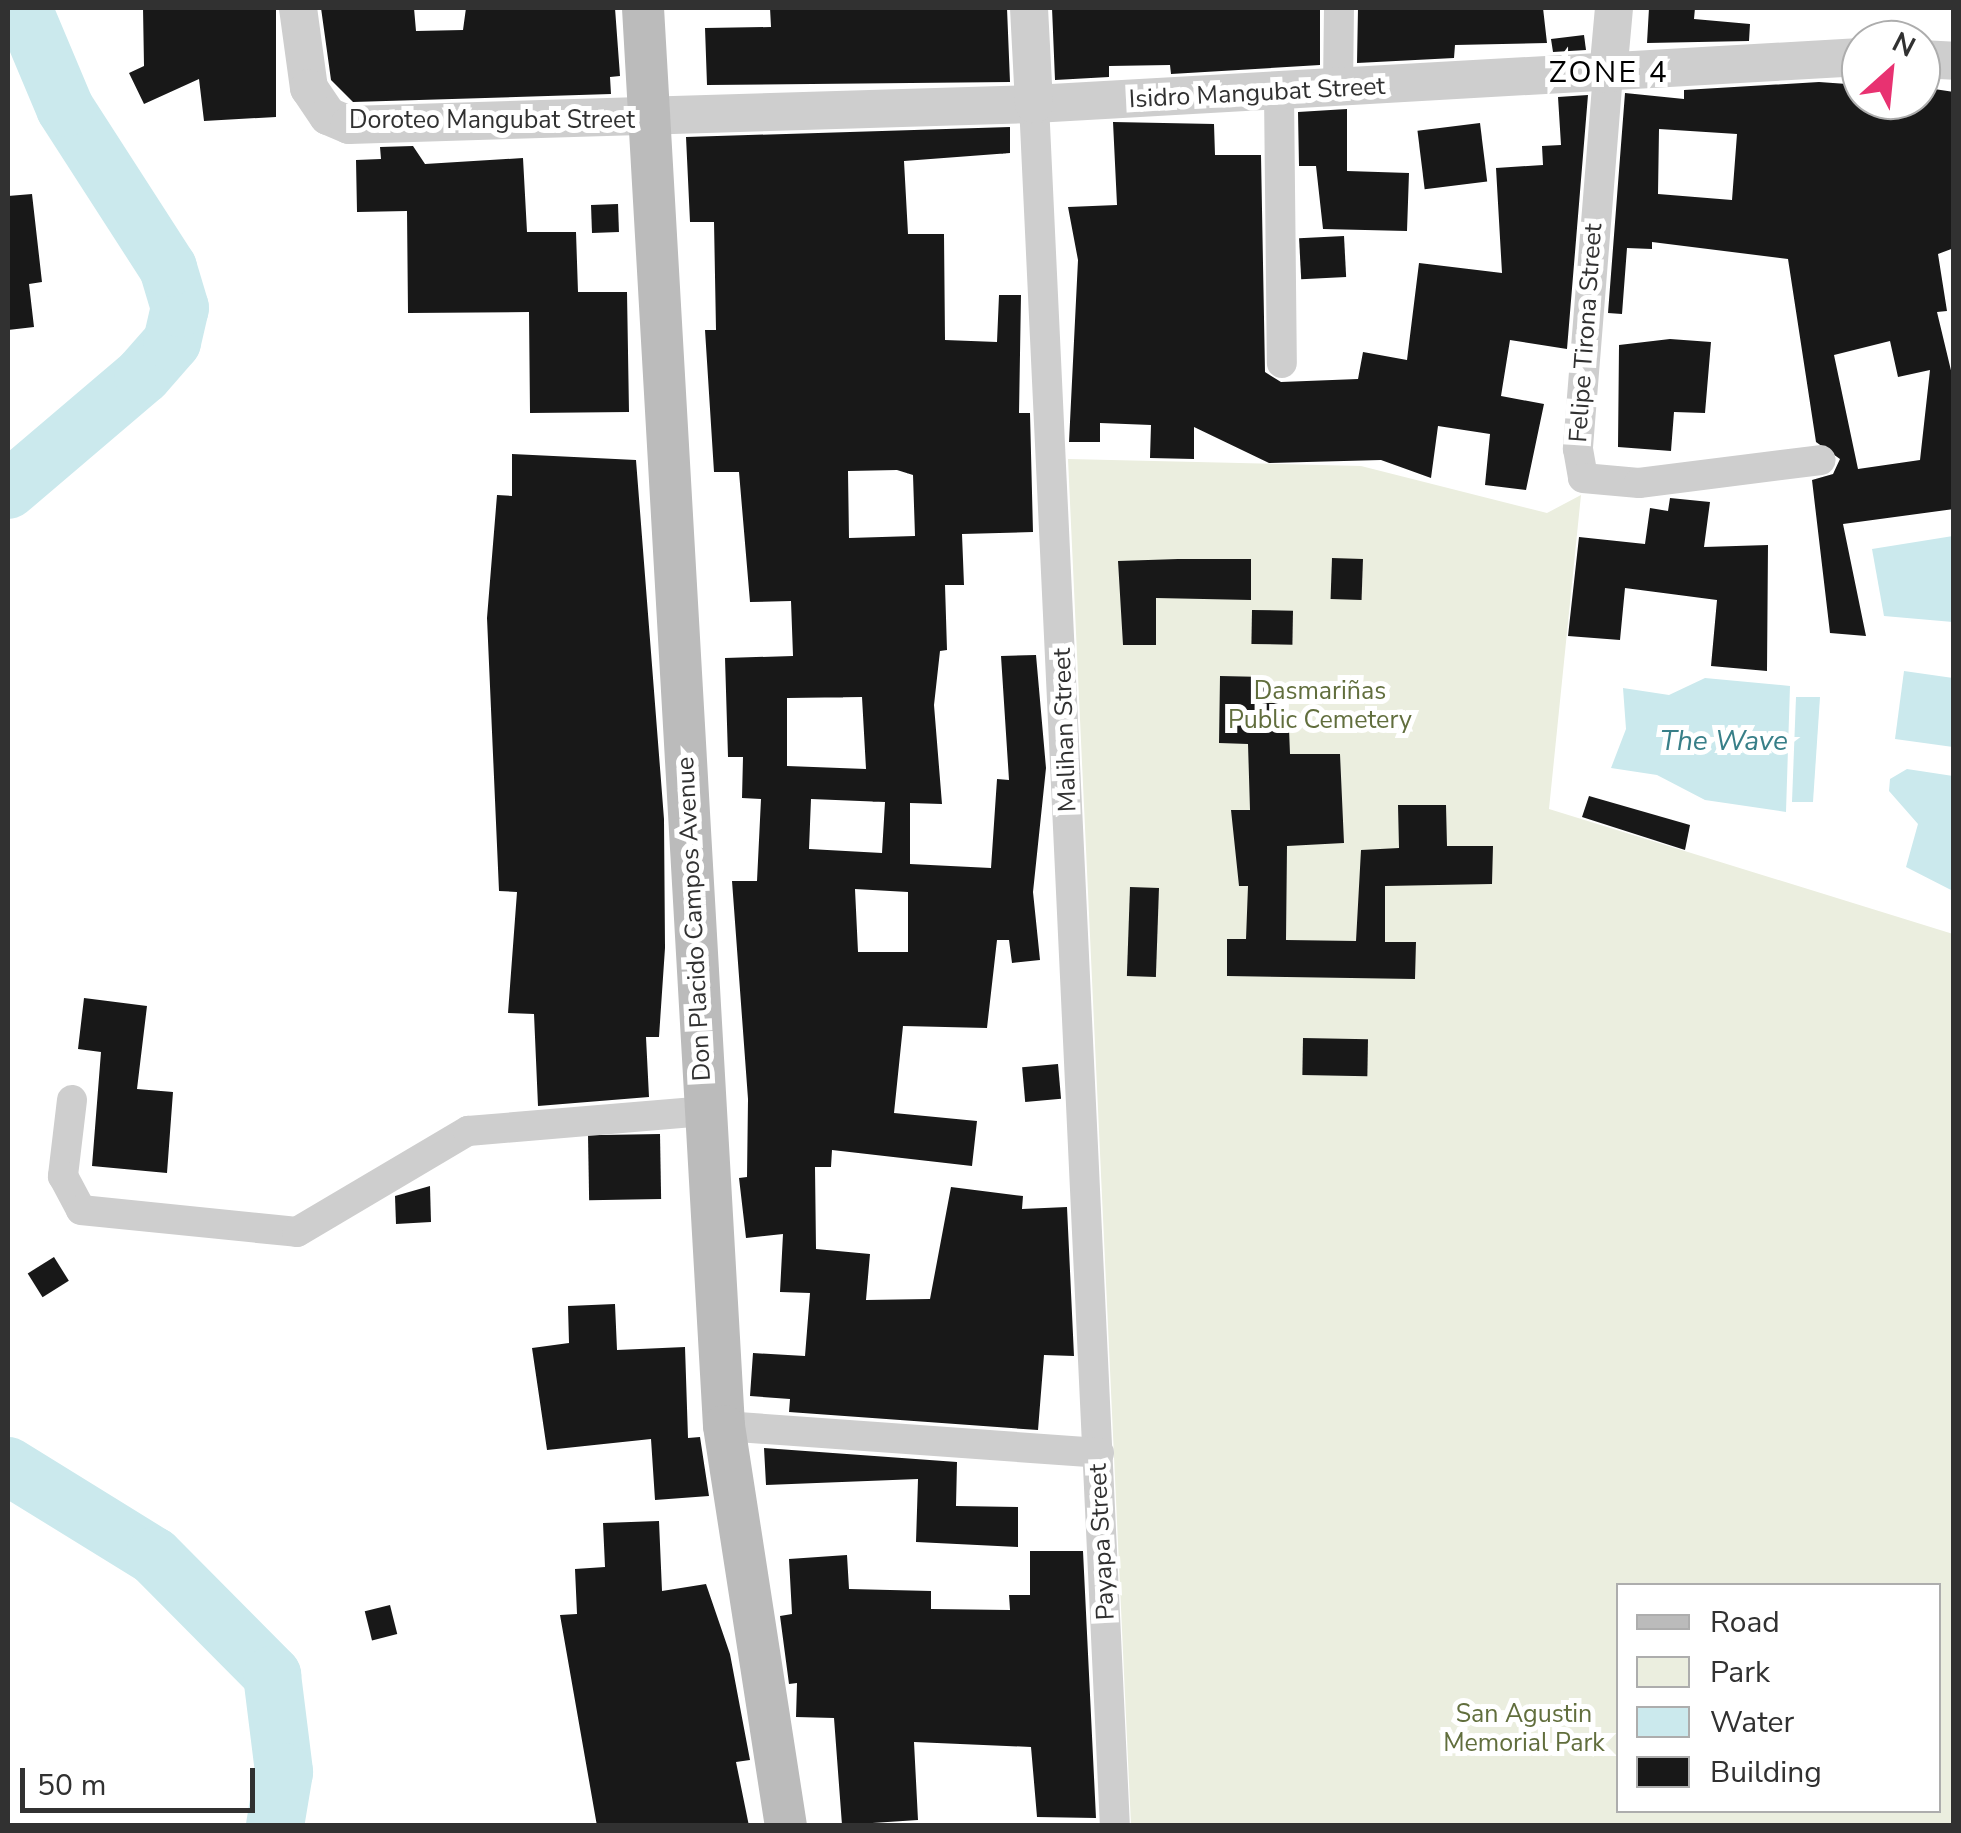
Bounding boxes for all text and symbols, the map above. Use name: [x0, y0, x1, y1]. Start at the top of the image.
north arrow: [1841, 20, 1941, 120]
text: N: [1886, 23, 1922, 67]
district label: ZONE 4: [1549, 55, 1669, 91]
street label: Isidro Mangubat Street: [1128, 71, 1386, 115]
street label: Doroteo Mangubat Street: [349, 105, 635, 135]
street label: Felipe Tirona Street: [1563, 222, 1609, 444]
street label: Malihan Street: [1047, 647, 1083, 813]
park label: Dasmariñas Public Cemetery: [1228, 677, 1412, 736]
water label: The Wave: [1660, 724, 1788, 758]
street label: Don Placido Campos Avenue: [671, 756, 717, 1082]
street label: Payapa Street: [1083, 1463, 1121, 1621]
legend: [1616, 1583, 1941, 1813]
text: Road: [1710, 1602, 1780, 1643]
text: Park: [1710, 1652, 1770, 1693]
park label: San Agustin Memorial Park: [1443, 1700, 1605, 1759]
text: Water: [1710, 1702, 1794, 1743]
scale bar: [25, 1748, 260, 1810]
text: Building: [1710, 1752, 1822, 1793]
text: 50 m: [37, 1765, 106, 1806]

